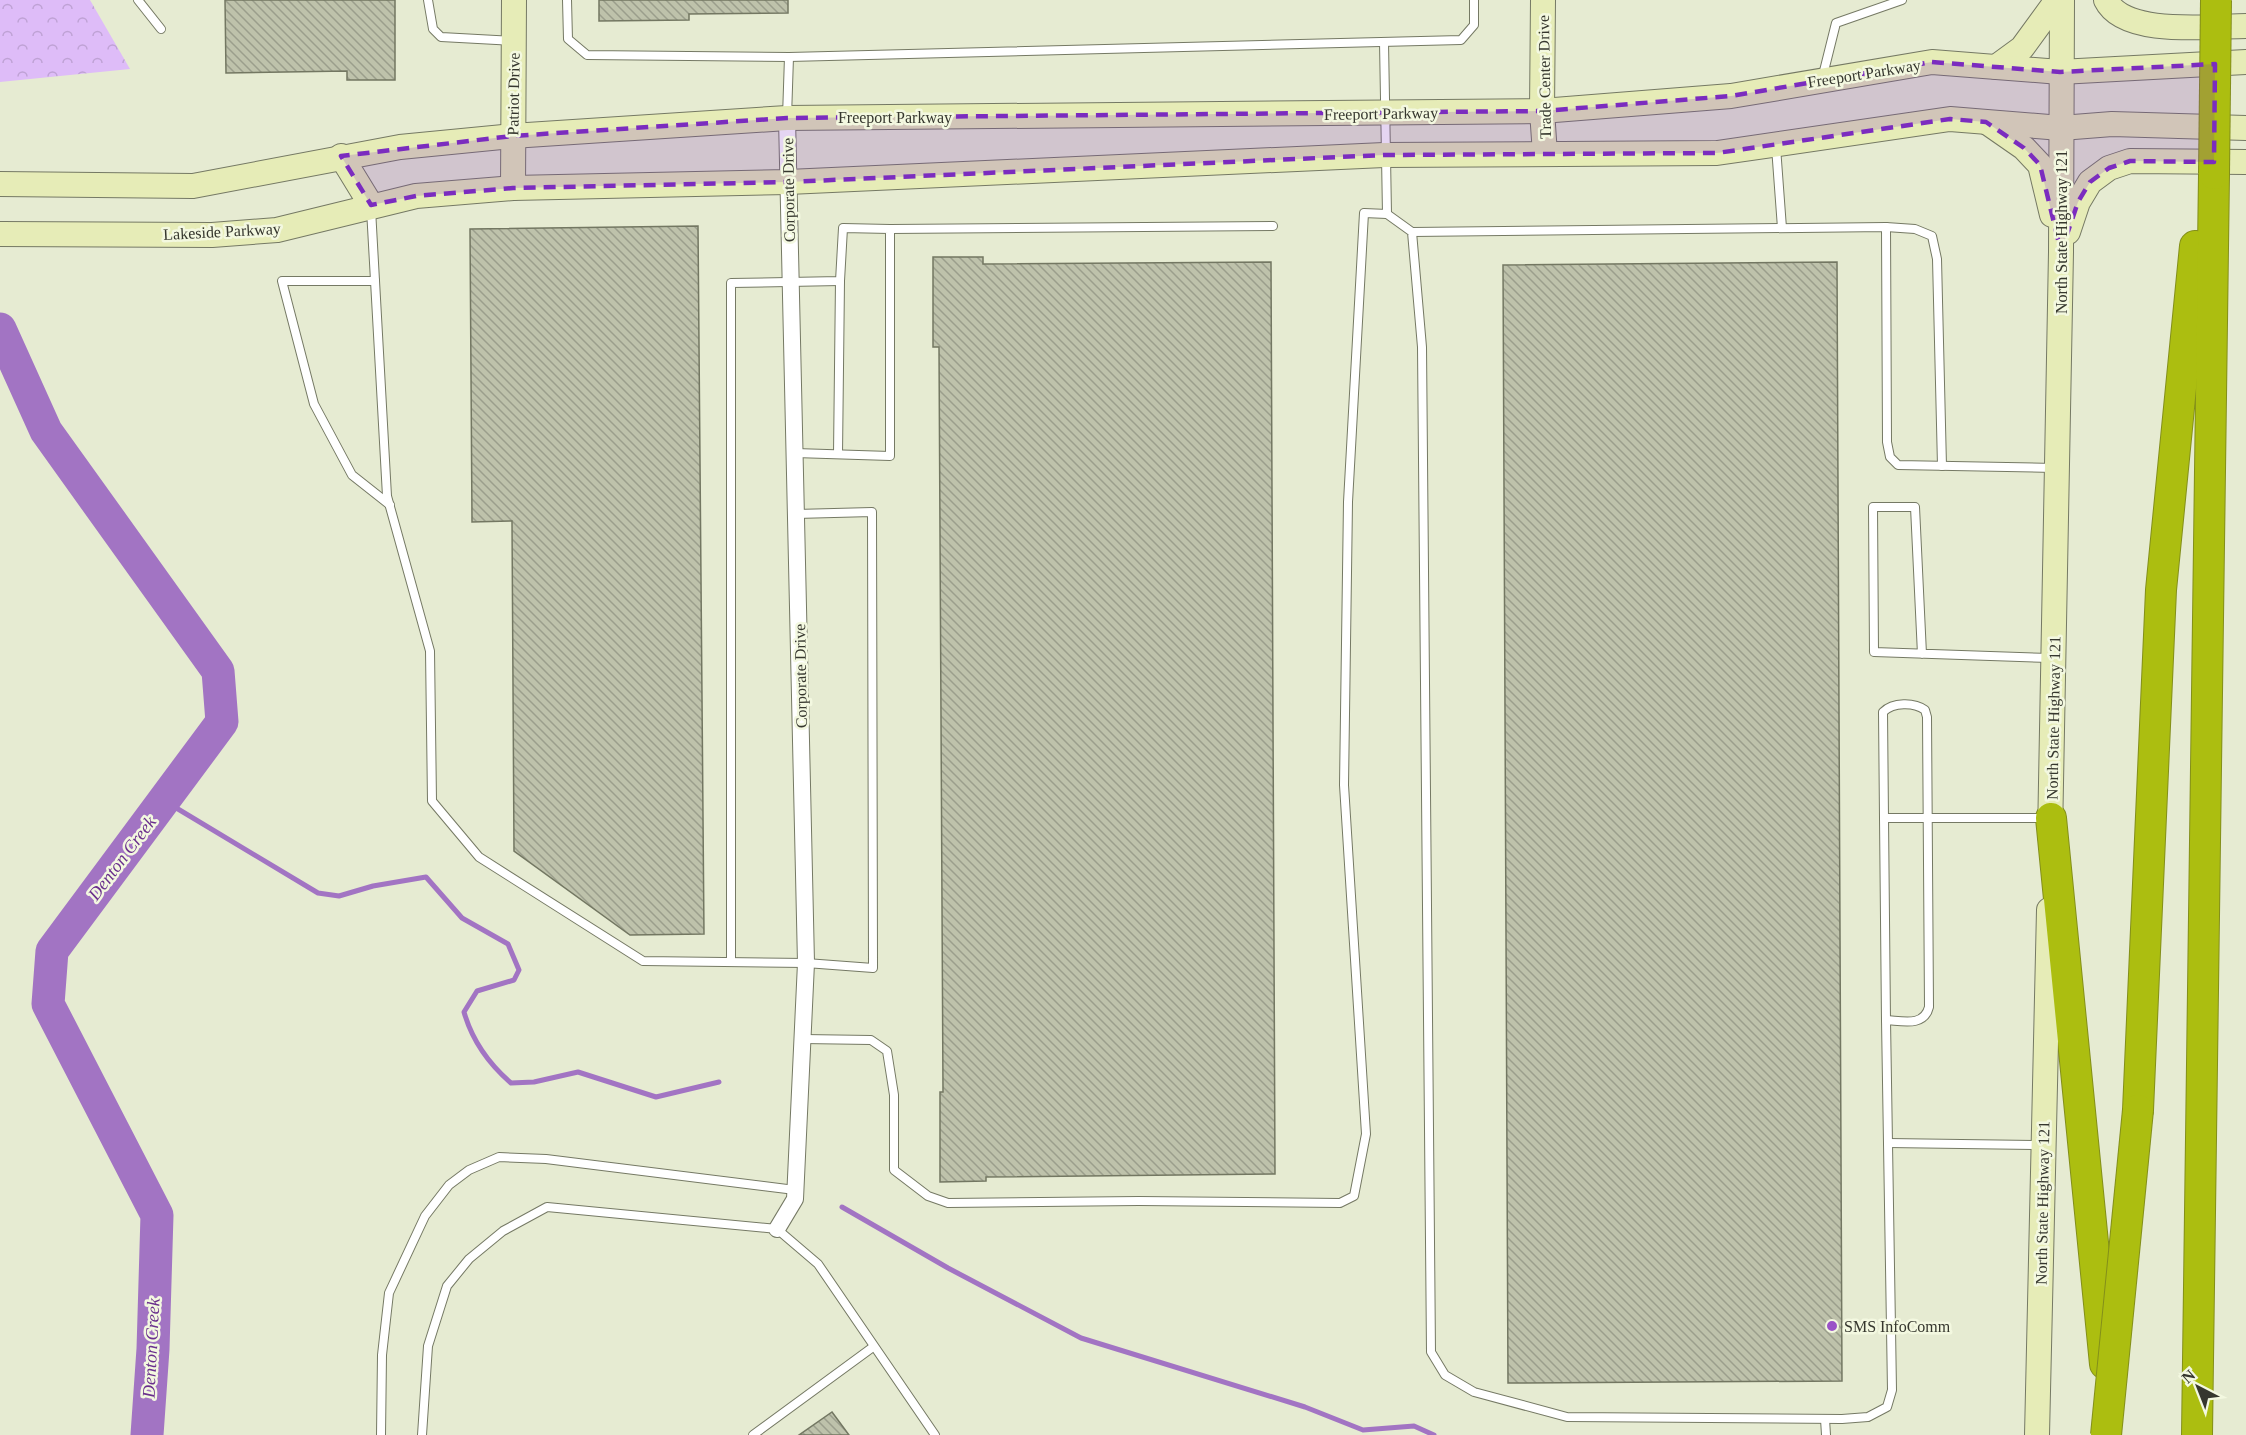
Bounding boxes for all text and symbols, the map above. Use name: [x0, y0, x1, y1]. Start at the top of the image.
street label: Trade Center Drive: [1535, 15, 1554, 139]
street label: Patriot Drive: [504, 52, 523, 136]
street label: Freeport Parkway: [1806, 56, 1922, 92]
street label: Freeport Parkway: [1324, 104, 1438, 124]
street label: Freeport Parkway: [838, 109, 952, 127]
street label: Corporate Drive: [779, 138, 799, 242]
street label: North State Highway 121: [2053, 150, 2071, 314]
street label: Lakeside Parkway: [163, 220, 281, 244]
street label: Corporate Drive: [791, 624, 811, 728]
street label: North State Highway 121: [2044, 636, 2064, 800]
water label: Denton Creek: [83, 811, 161, 905]
street label: North State Highway 121: [2033, 1121, 2053, 1285]
water label: Denton Creek: [138, 1297, 164, 1399]
place label: SMS InfoComm: [1844, 1318, 1951, 1335]
marker: SMS InfoComm: [1825, 1319, 1839, 1333]
north arrow: [2168, 1357, 2228, 1417]
text: N: [2178, 1366, 2199, 1386]

